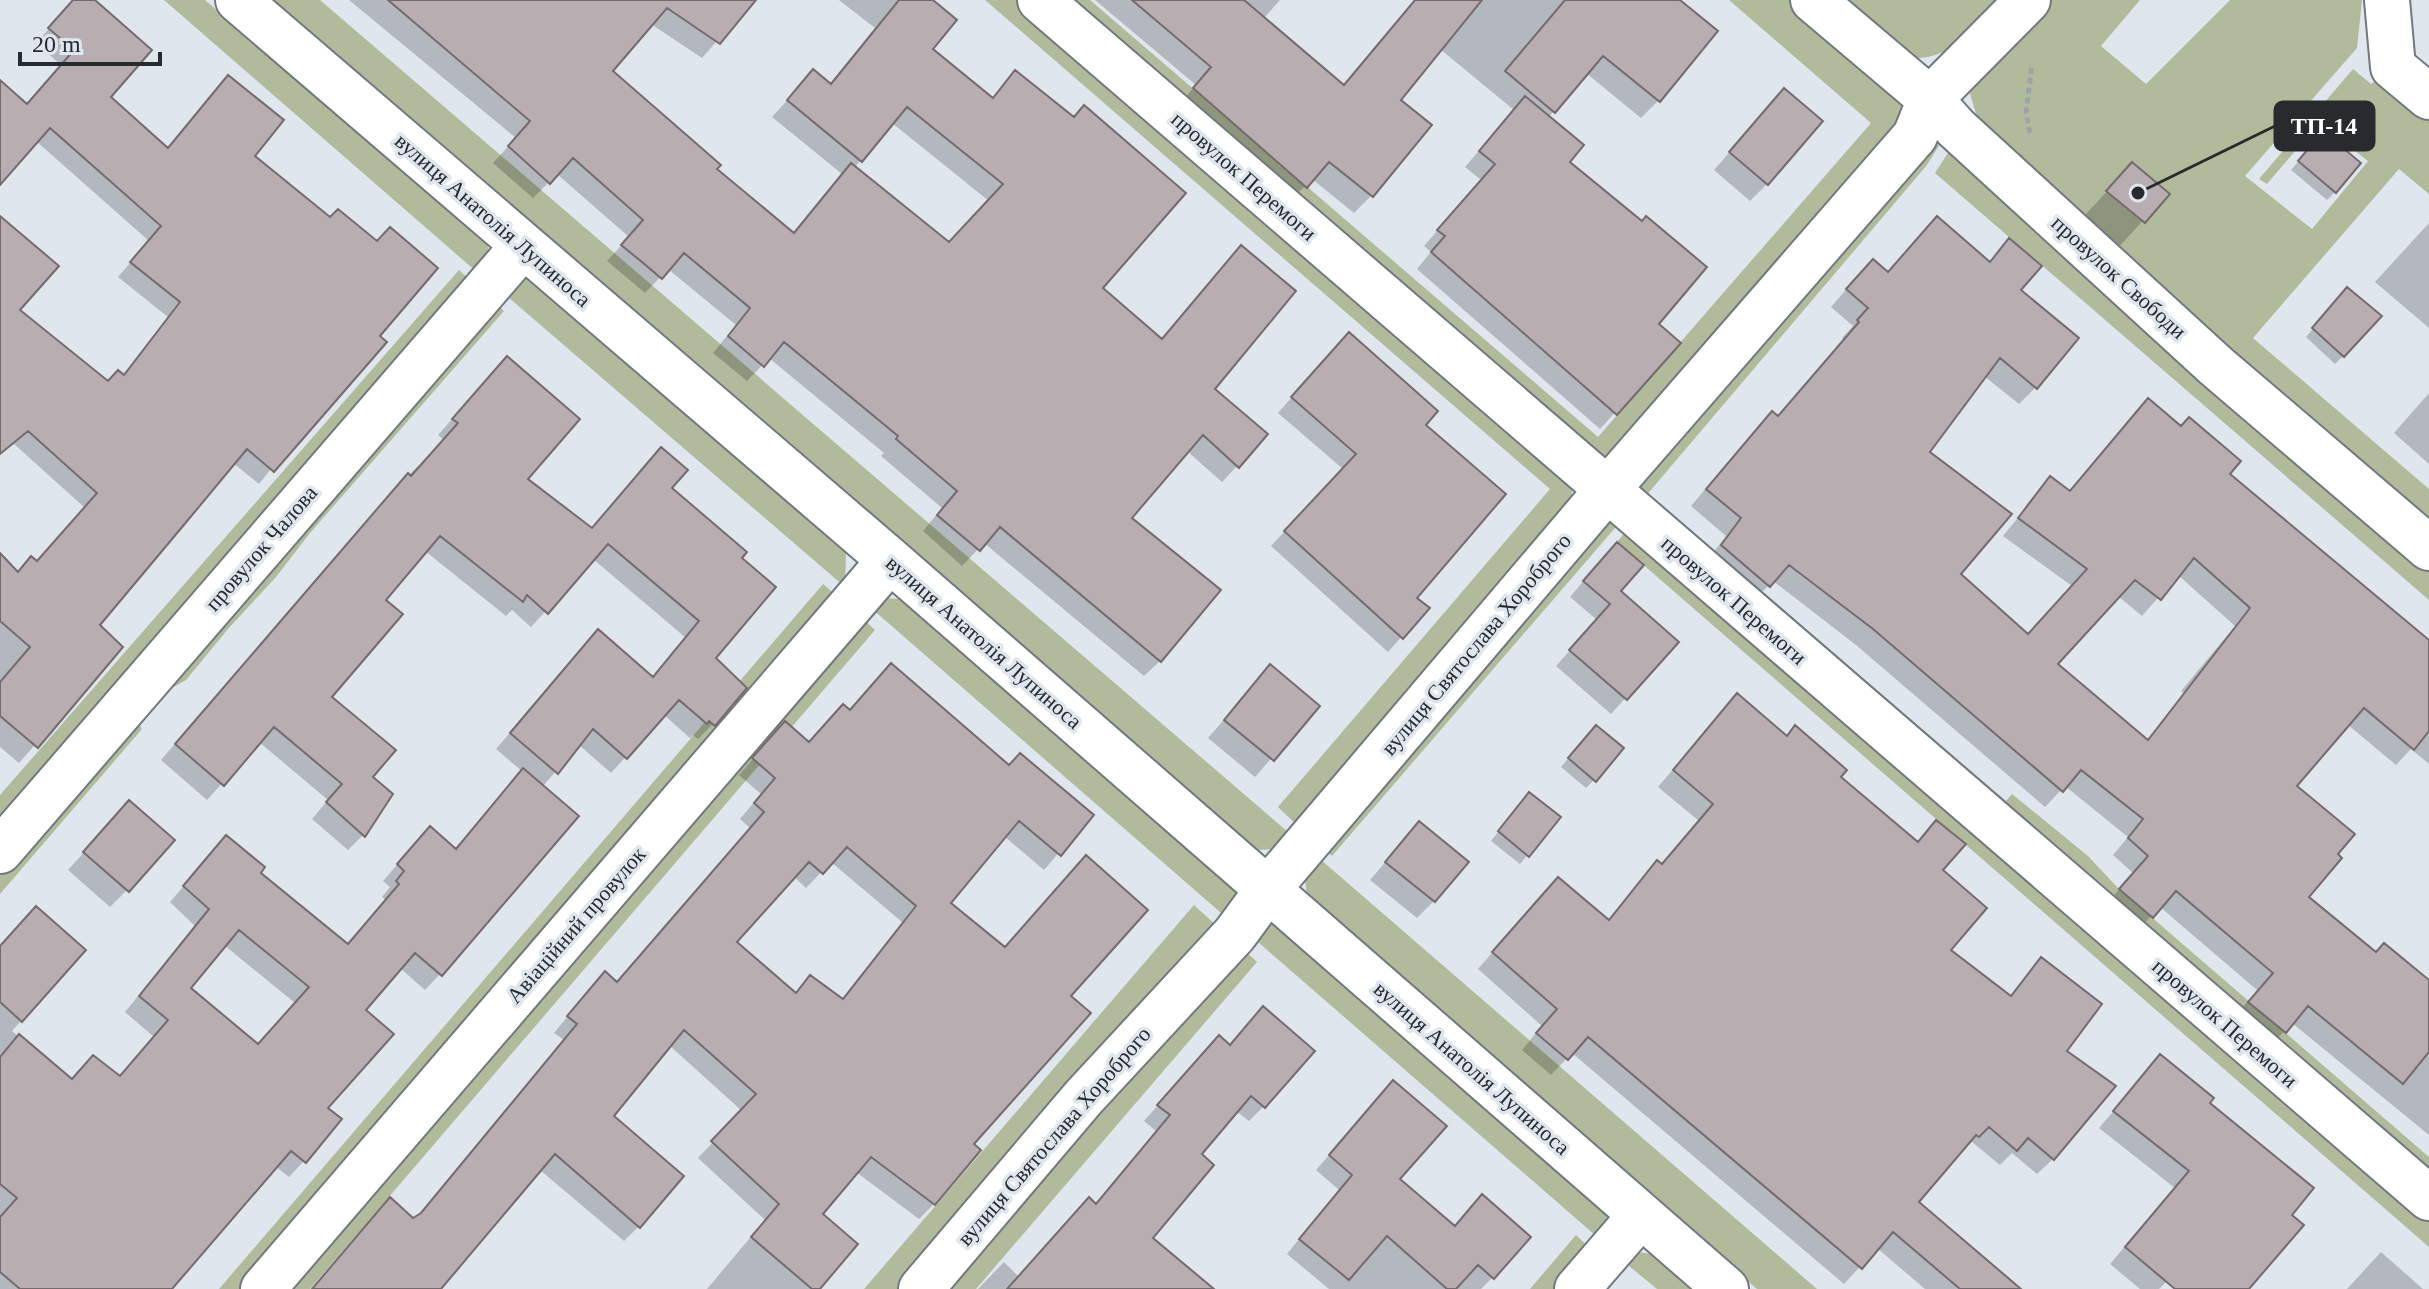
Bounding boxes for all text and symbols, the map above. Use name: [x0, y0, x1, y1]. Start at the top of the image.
scale bar: [20, 16, 160, 66]
text: 20 m: [32, 31, 81, 57]
callout: ТП-14: [2275, 102, 2374, 150]
street label: провулок Перемоги: [1166, 106, 1322, 246]
text: ТП-14: [2291, 113, 2357, 139]
street label: вулиця Анатолія Лупиноса: [390, 128, 596, 312]
street label: провулок Свободи: [2047, 210, 2191, 344]
street label: провулок Чалова: [200, 480, 322, 616]
street label: вулиця Святослава Хороброго: [1376, 528, 1576, 760]
street label: провулок Перемоги: [1656, 530, 1812, 670]
street label: вулиця Анатолія Лупиноса: [881, 550, 1087, 734]
street label: Авіаційний провулок: [501, 842, 651, 1008]
street label: провулок Перемоги: [2147, 953, 2303, 1093]
street label: вулиця Анатолія Лупиноса: [1369, 976, 1575, 1160]
street label: вулиця Святослава Хороброго: [952, 1022, 1156, 1250]

